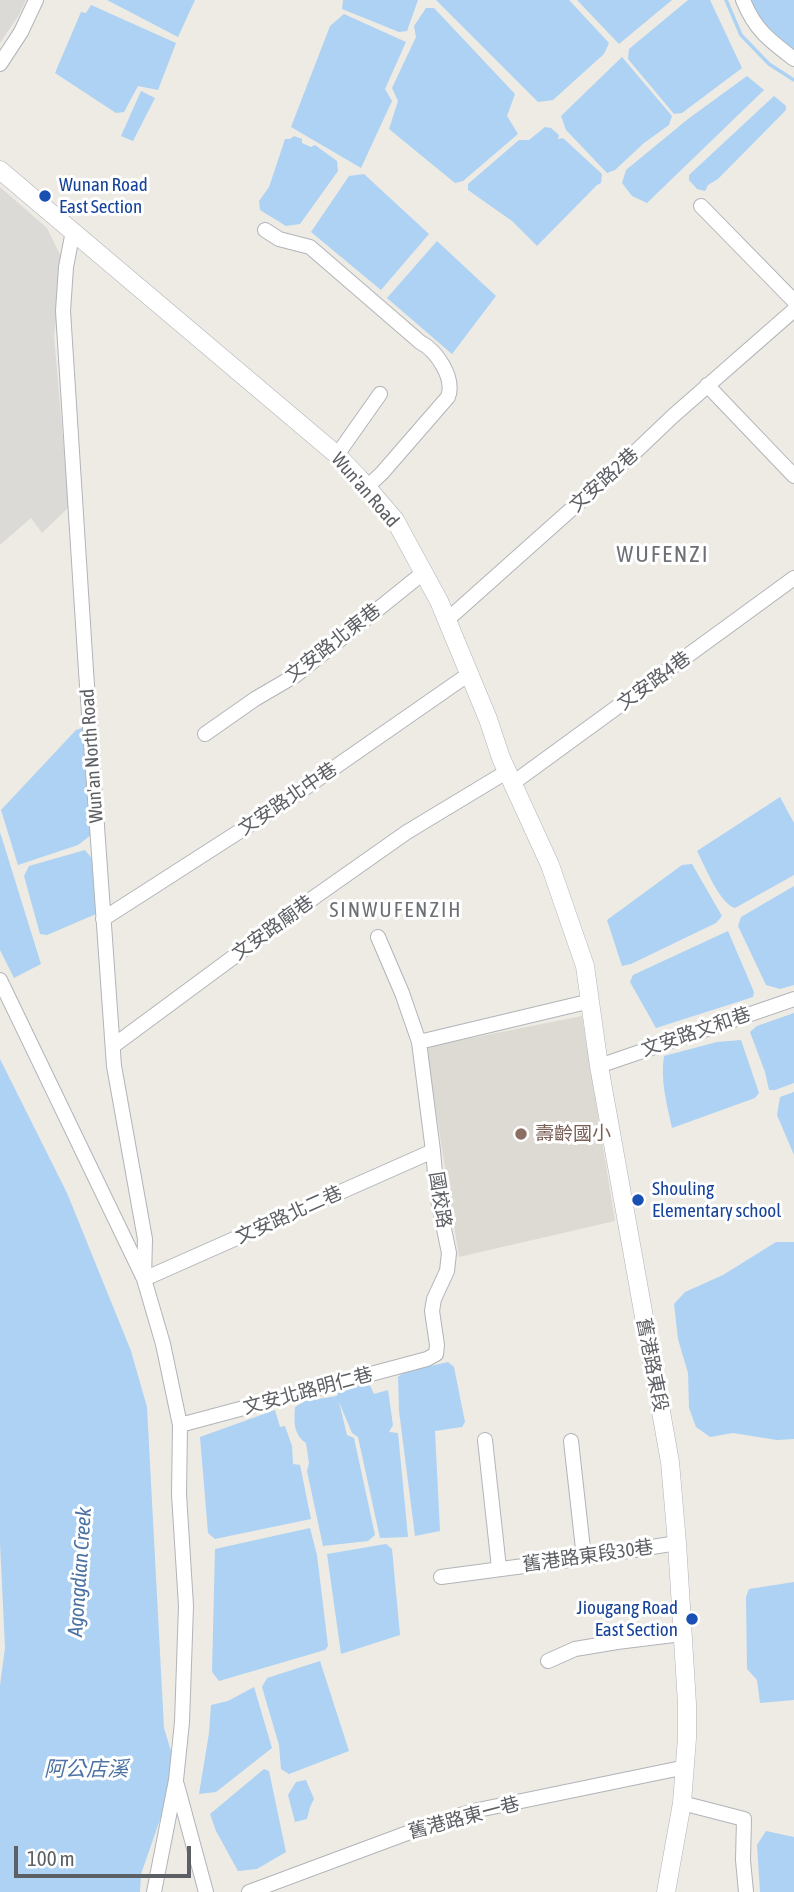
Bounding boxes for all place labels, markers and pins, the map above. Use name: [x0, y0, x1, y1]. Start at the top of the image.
place label: Wunan Road East Section: [59, 174, 148, 218]
marker: Wunan Road East Section: [37, 188, 53, 204]
place label: 壽齡國小: [535, 1123, 611, 1145]
marker: 壽齡國小: [513, 1126, 529, 1142]
place label: Shouling Elementary school: [652, 1178, 781, 1222]
marker: Shouling Elementary school: [630, 1192, 646, 1208]
place label: Jiougang Road East Section: [577, 1597, 678, 1641]
marker: Jiougang Road East Section: [684, 1611, 700, 1627]

